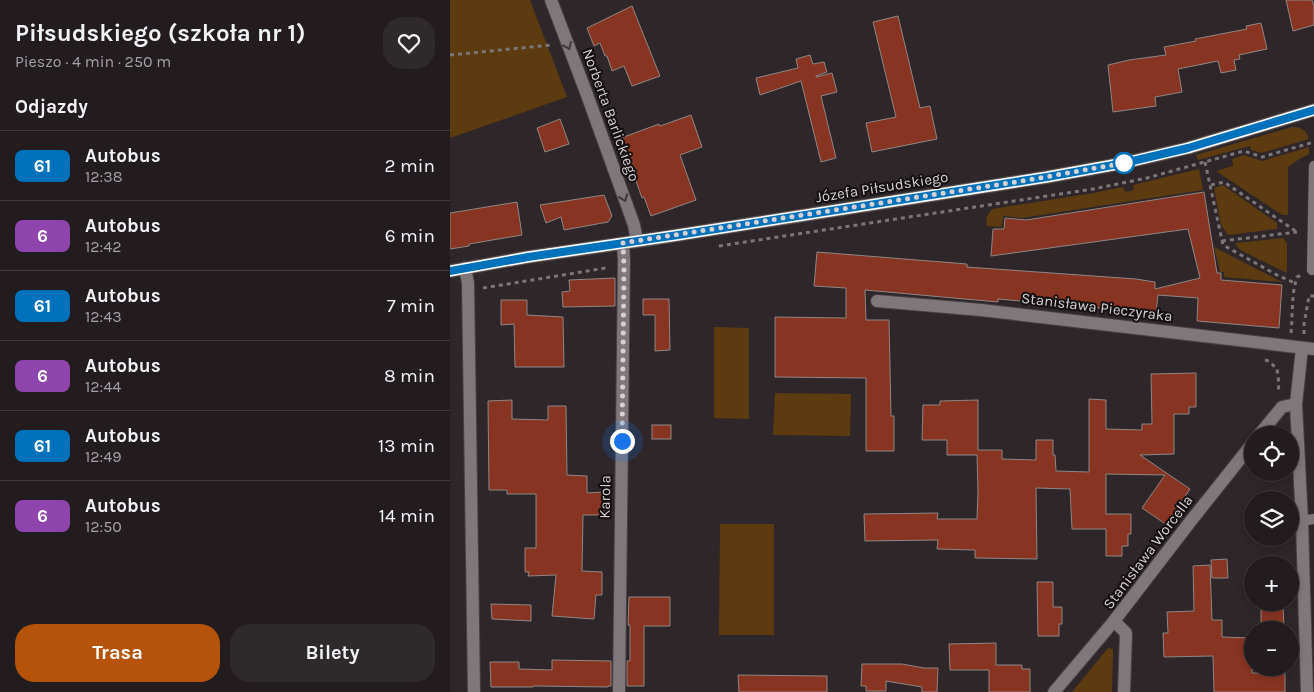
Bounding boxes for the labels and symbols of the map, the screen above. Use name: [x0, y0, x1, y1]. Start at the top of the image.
one-way arrow: [562, 41, 572, 50]
street label: Norberta Barlickiego: [579, 46, 643, 184]
unlabelled marker: [1113, 152, 1135, 174]
street label: Józefa Piłsudskiego: [814, 168, 950, 206]
one-way arrow: [618, 193, 628, 202]
street label: Stanisława Pieczyraka: [1020, 289, 1174, 325]
your location: [610, 429, 635, 454]
street label: Karola: [596, 475, 614, 519]
street label: Stanisława Worcella: [1099, 491, 1197, 613]

